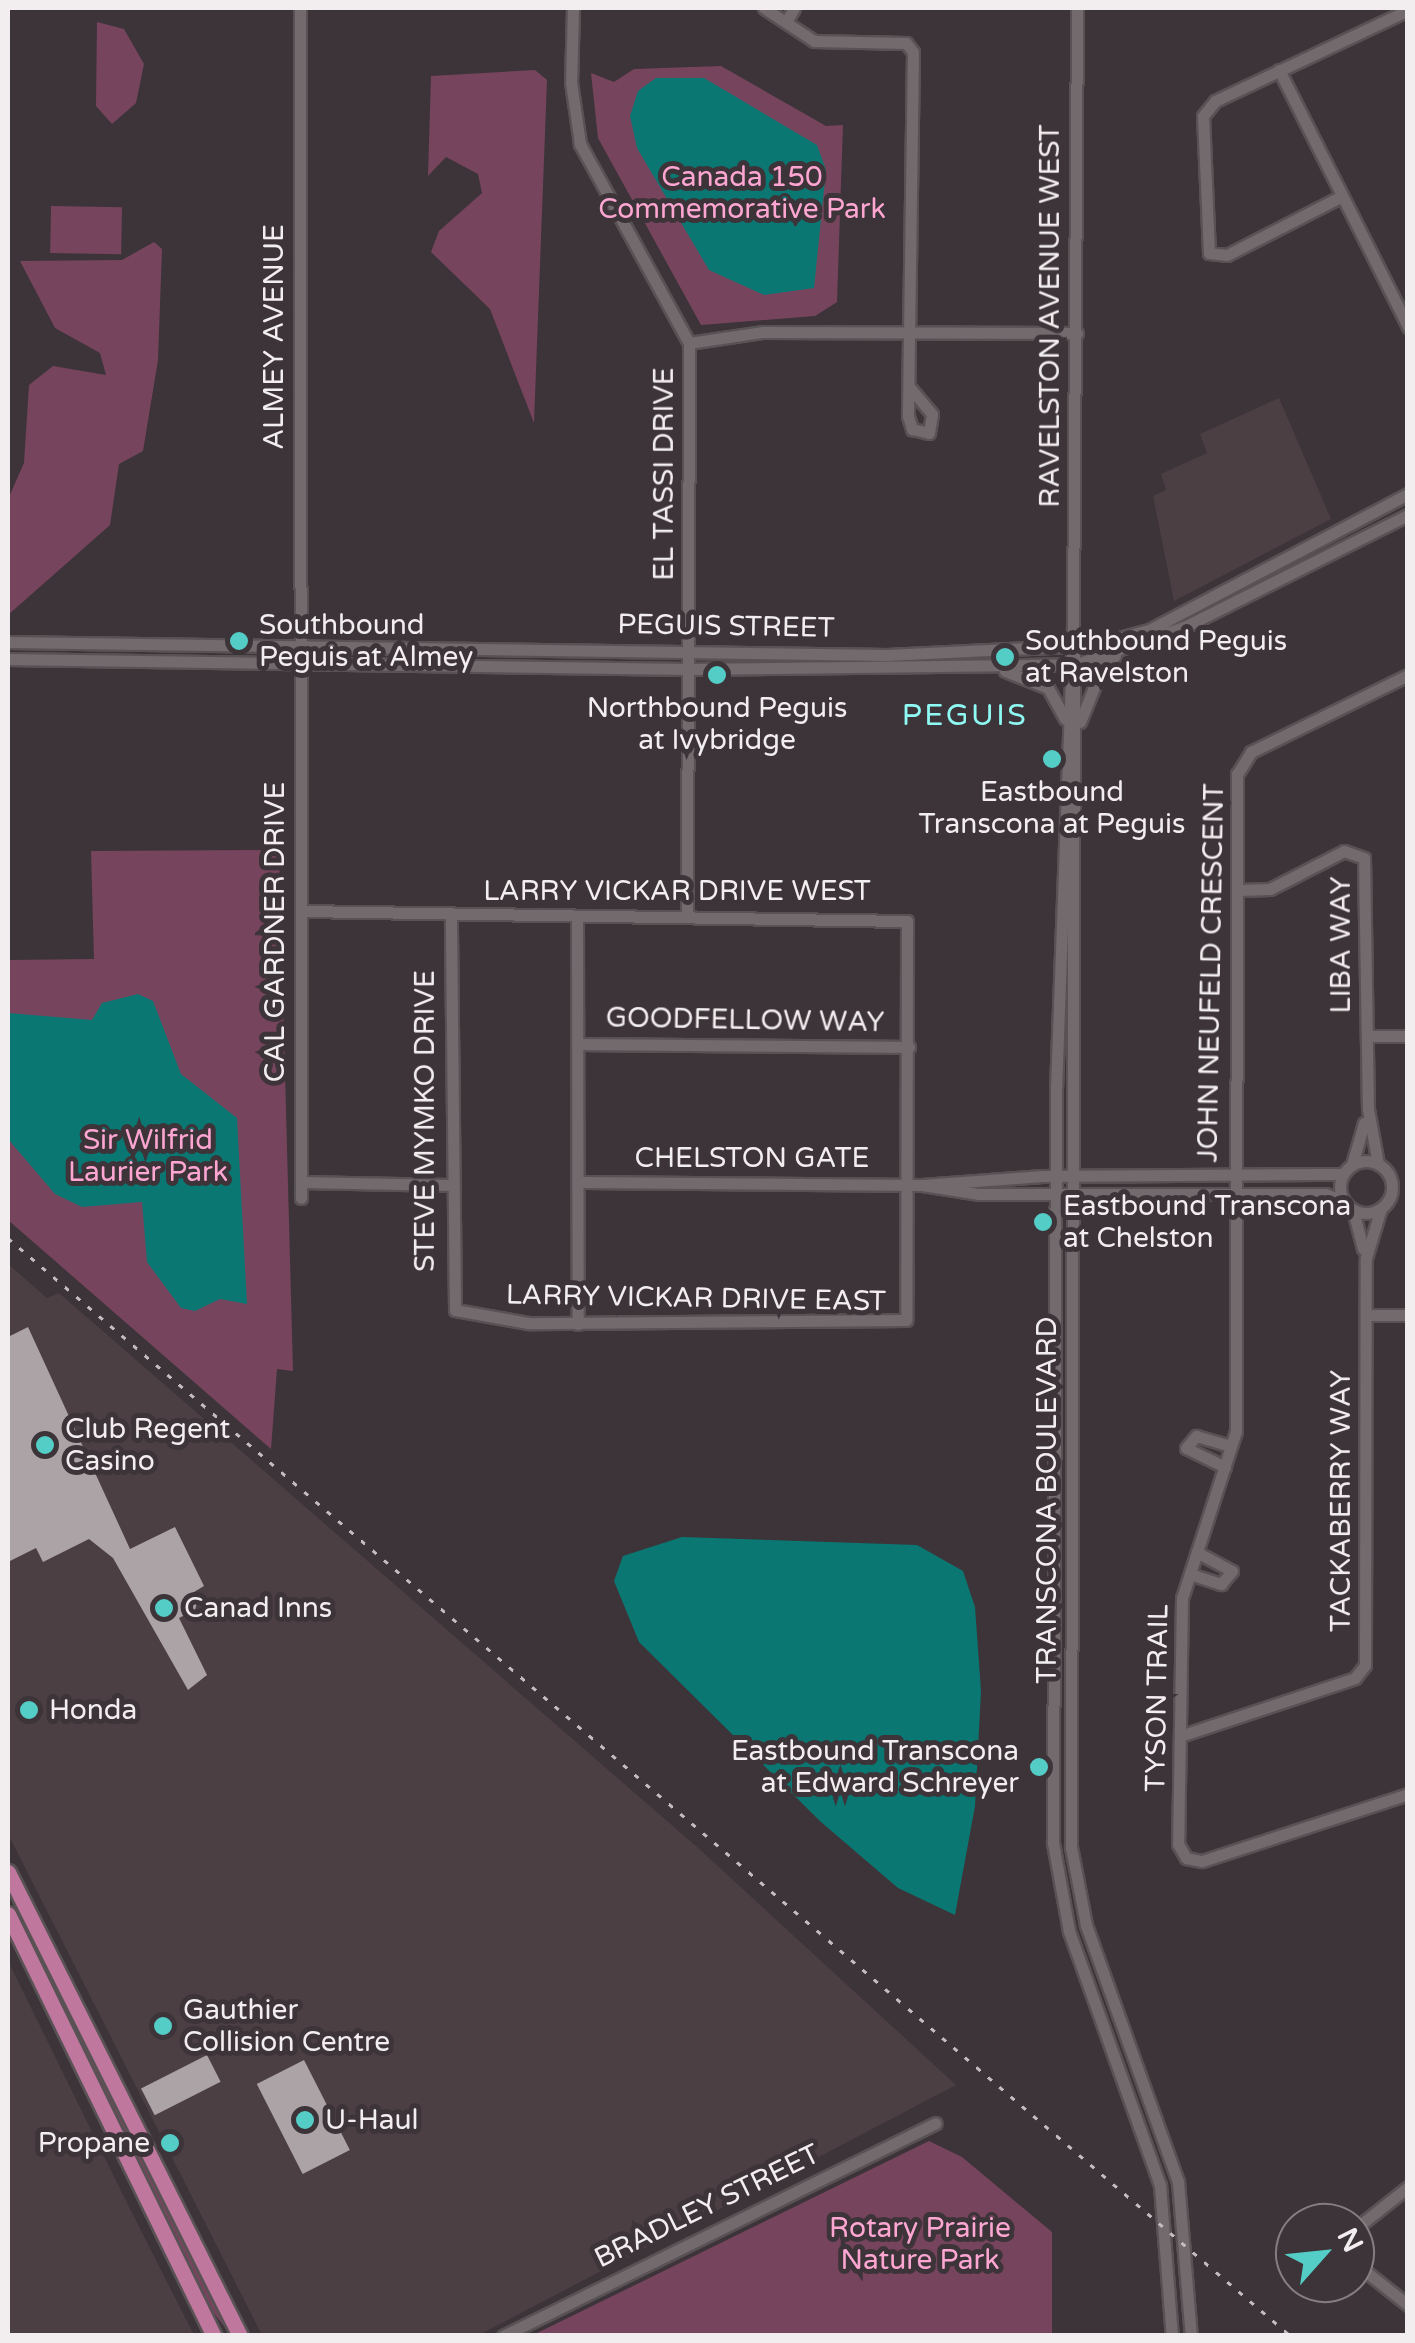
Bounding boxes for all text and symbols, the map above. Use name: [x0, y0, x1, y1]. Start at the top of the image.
street label: RAVELSTON AVENUE WEST: [1033, 124, 1067, 508]
park label: Canada 150 Commemorative Park: [598, 160, 886, 226]
street label: ALMEY AVENUE: [257, 224, 291, 450]
street label: EL TASSI DRIVE: [647, 367, 681, 581]
street label: PEGUIS STREET: [617, 607, 835, 645]
place label: Southbound Peguis at Almey: [259, 608, 473, 674]
place label: Southbound Peguis at Ravelston: [1025, 624, 1287, 690]
marker: Southbound Peguis at Almey: [228, 630, 250, 652]
marker: Southbound Peguis at Ravelston: [994, 646, 1016, 668]
marker: Northbound Peguis at Ivybridge: [706, 664, 728, 686]
place label: Northbound Peguis at Ivybridge: [587, 691, 847, 757]
district label: PEGUIS: [902, 698, 1028, 734]
marker: Eastbound Transcona at Peguis: [1041, 748, 1063, 770]
place label: Eastbound Transcona at Peguis: [918, 775, 1186, 841]
street label: CAL GARDNER DRIVE: [258, 782, 292, 1082]
street label: JOHN NEUFELD CRESCENT: [1191, 783, 1231, 1163]
street label: LARRY VICKAR DRIVE WEST: [483, 874, 871, 908]
street label: LIBA WAY: [1324, 876, 1358, 1014]
street label: STEVE MYMKO DRIVE: [408, 970, 442, 1272]
street label: GOODFELLOW WAY: [605, 1001, 885, 1039]
park label: Sir Wilfrid Laurier Park: [68, 1123, 228, 1189]
street label: CHELSTON GATE: [635, 1141, 869, 1175]
place label: Eastbound Transcona at Chelston: [1063, 1189, 1351, 1255]
marker: Eastbound Transcona at Chelston: [1032, 1211, 1054, 1233]
street label: LARRY VICKAR DRIVE EAST: [506, 1278, 886, 1318]
street label: TRANSCONA BOULEVARD: [1030, 1316, 1064, 1684]
street label: TACKABERRY WAY: [1324, 1370, 1358, 1632]
place label: Club Regent Casino: [65, 1412, 230, 1478]
marker: Club Regent Casino: [34, 1434, 56, 1456]
place label: Canad Inns: [184, 1591, 332, 1625]
marker: Canad Inns: [153, 1597, 175, 1619]
street label: TYSON TRAIL: [1139, 1604, 1175, 1792]
place label: Honda: [49, 1693, 137, 1727]
marker: Honda: [18, 1699, 40, 1721]
place label: Eastbound Transcona at Edward Schreyer: [731, 1734, 1019, 1800]
marker: Eastbound Transcona at Edward Schreyer: [1028, 1756, 1050, 1778]
place label: Gauthier Collision Centre: [183, 1993, 390, 2059]
marker: Gauthier Collision Centre: [152, 2015, 174, 2037]
place label: U-Haul: [325, 2103, 418, 2137]
marker: U-Haul: [294, 2109, 316, 2131]
place label: Propane: [38, 2126, 150, 2160]
marker: Propane: [159, 2132, 181, 2154]
street label: BRADLEY STREET: [589, 2137, 825, 2275]
north arrow: [1275, 2203, 1375, 2303]
park label: Rotary Prairie Nature Park: [829, 2211, 1011, 2277]
text: N: [1330, 2223, 1370, 2258]

